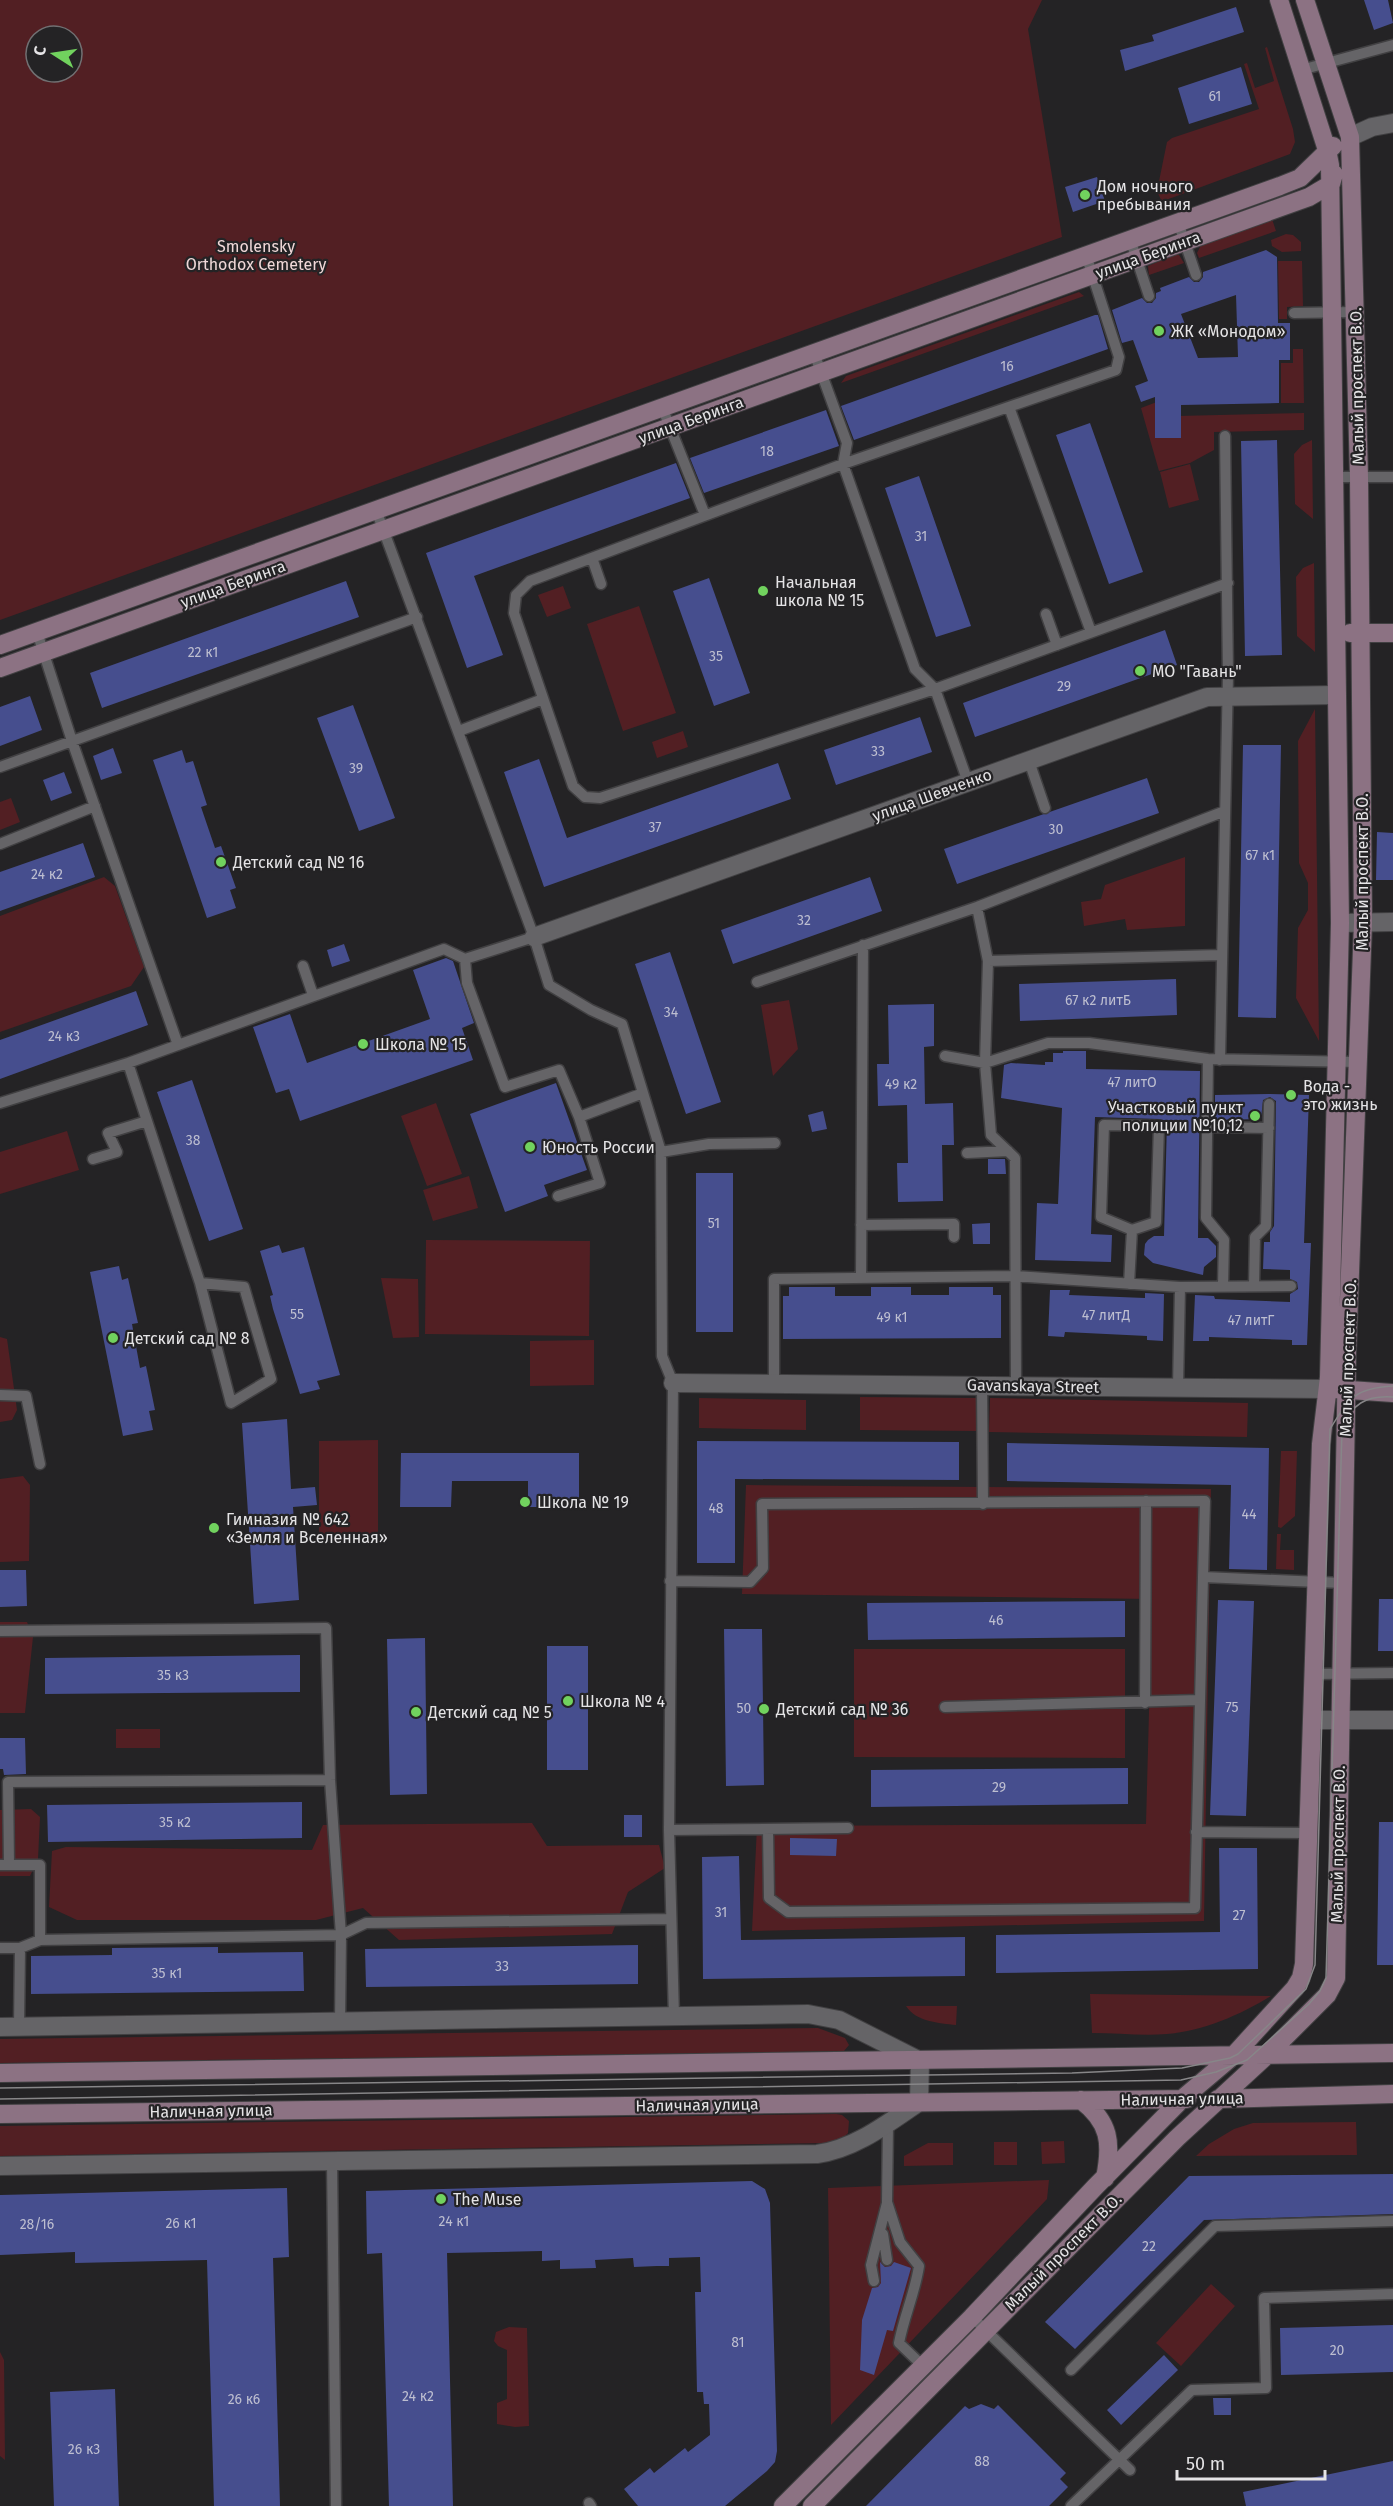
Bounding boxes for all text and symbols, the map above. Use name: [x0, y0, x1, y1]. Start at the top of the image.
north arrow: [24, 24, 84, 84]
text: С: [30, 44, 50, 57]
house number: 61: [1209, 88, 1221, 105]
place label: Дом ночного пребывания: [1096, 177, 1193, 214]
marker: Дом ночного пребывания: [1078, 188, 1092, 202]
street label: улица Беринга: [1093, 227, 1203, 283]
park label: Smolensky Orthodox Cemetery: [186, 237, 326, 274]
street label: Малый проспект В.О.: [1346, 307, 1368, 465]
place label: ЖК «Монодом»: [1171, 322, 1286, 341]
marker: ЖК «Монодом»: [1152, 324, 1166, 338]
house number: 16: [1000, 358, 1014, 375]
street label: улица Беринга: [636, 392, 746, 448]
house number: 18: [760, 443, 774, 460]
house number: 31: [915, 528, 927, 545]
street label: улица Беринга: [178, 556, 288, 612]
place label: Начальная школа № 15: [775, 573, 864, 610]
marker: Начальная школа № 15: [756, 584, 770, 598]
house number: 22 к1: [188, 644, 218, 661]
house number: 35: [709, 648, 723, 665]
place label: МО "Гавань": [1152, 662, 1242, 681]
marker: МО "Гавань": [1133, 664, 1147, 678]
house number: 29: [1057, 678, 1071, 695]
house number: 33: [871, 743, 885, 760]
house number: 39: [349, 760, 363, 777]
street label: улица Шевченко: [870, 765, 994, 825]
street label: Малый проспект В.О.: [1353, 793, 1372, 951]
house number: 37: [648, 819, 662, 836]
house number: 30: [1049, 821, 1064, 838]
house number: 67 к1: [1245, 847, 1275, 864]
place label: Детский сад № 16: [232, 853, 364, 872]
marker: Детский сад № 16: [214, 855, 228, 869]
house number: 24 к2: [31, 866, 63, 883]
house number: 32: [797, 912, 811, 929]
house number: 67 к2 литБ: [1065, 992, 1131, 1009]
house number: 34: [664, 1004, 679, 1021]
house number: 24 к3: [48, 1028, 80, 1045]
place label: Школа № 15: [375, 1035, 466, 1054]
marker: Школа № 15: [356, 1037, 370, 1051]
house number: 47 литО: [1107, 1074, 1157, 1091]
house number: 49 к2: [885, 1076, 917, 1093]
place label: Вода - это жизнь: [1303, 1077, 1378, 1114]
marker: Вода - это жизнь: [1284, 1088, 1298, 1102]
place label: Участковый пункт полиции №10,12: [1108, 1098, 1244, 1135]
marker: Участковый пункт полиции №10,12: [1248, 1109, 1262, 1123]
house number: 38: [186, 1132, 201, 1149]
place label: Юность России: [542, 1138, 655, 1157]
marker: Юность России: [523, 1140, 537, 1154]
house number: 51: [708, 1215, 720, 1232]
street label: Малый проспект В.О.: [1336, 1279, 1360, 1437]
house number: 55: [290, 1306, 304, 1323]
house number: 47 литД: [1082, 1307, 1130, 1324]
house number: 49 к1: [876, 1309, 908, 1326]
house number: 47 литГ: [1228, 1312, 1274, 1329]
place label: Детский сад № 8: [124, 1329, 250, 1348]
marker: Детский сад № 8: [106, 1331, 120, 1345]
street label: Gavanskaya Street: [967, 1375, 1099, 1397]
place label: Школа № 19: [537, 1493, 629, 1512]
marker: Школа № 19: [518, 1495, 532, 1509]
house number: 48: [708, 1500, 724, 1517]
house number: 44: [1242, 1506, 1257, 1523]
place label: Гимназия № 642 «Земля и Вселенная»: [226, 1510, 388, 1547]
marker: Гимназия № 642 «Земля и Вселенная»: [207, 1521, 221, 1535]
house number: 46: [989, 1612, 1003, 1629]
house number: 35 к3: [157, 1667, 189, 1684]
place label: Школа № 4: [580, 1692, 665, 1711]
marker: Школа № 4: [561, 1694, 575, 1708]
house number: 75: [1225, 1699, 1239, 1716]
house number: 50: [737, 1700, 752, 1717]
place label: Детский сад № 36: [775, 1700, 908, 1719]
marker: Детский сад № 36: [757, 1702, 771, 1716]
place label: Детский сад № 5: [427, 1703, 552, 1722]
marker: Детский сад № 5: [409, 1705, 423, 1719]
street label: Малый проспект В.О.: [1327, 1765, 1349, 1923]
house number: 29: [992, 1779, 1006, 1796]
house number: 35 к2: [159, 1814, 191, 1831]
house number: 31: [715, 1904, 727, 1921]
house number: 27: [1232, 1907, 1246, 1924]
house number: 33: [495, 1958, 509, 1975]
house number: 35 к1: [152, 1965, 182, 1982]
street label: Наличная улица: [1120, 2088, 1244, 2110]
street label: Наличная улица: [635, 2094, 759, 2116]
street label: Наличная улица: [149, 2100, 273, 2122]
street label: Малый проспект В.О.: [1001, 2189, 1126, 2314]
place label: The Muse: [453, 2190, 522, 2209]
marker: The Muse: [434, 2192, 448, 2206]
house number: 24 к1: [439, 2213, 469, 2230]
house number: 26 к1: [165, 2215, 197, 2232]
house number: 28/16: [20, 2216, 54, 2233]
house number: 22: [1142, 2238, 1156, 2255]
house number: 81: [731, 2334, 745, 2351]
house number: 20: [1330, 2342, 1345, 2359]
house number: 24 к2: [402, 2388, 434, 2405]
house number: 26 к6: [228, 2391, 260, 2408]
house number: 26 к3: [68, 2441, 100, 2458]
scale bar: [1177, 2443, 1326, 2481]
house number: 88: [974, 2453, 990, 2470]
text: 50 m: [1186, 2453, 1225, 2475]

